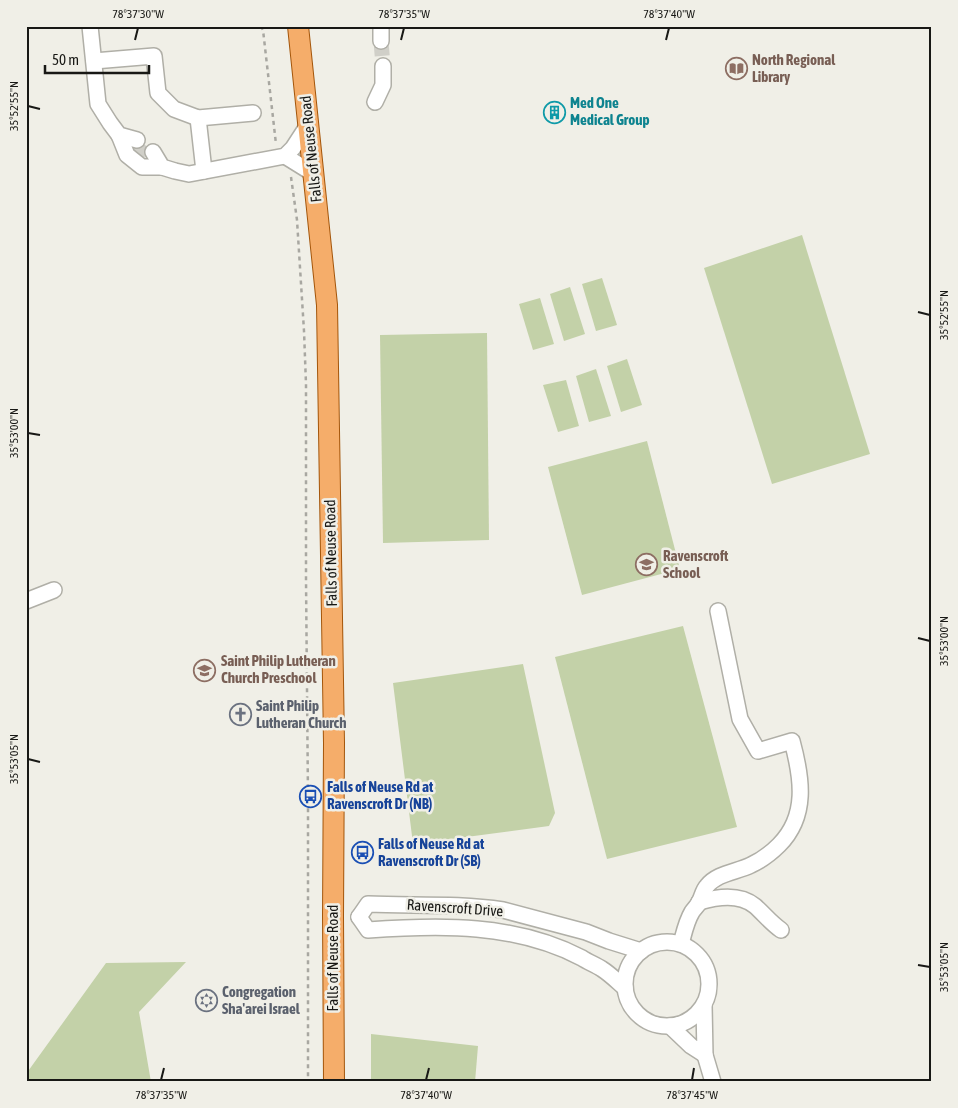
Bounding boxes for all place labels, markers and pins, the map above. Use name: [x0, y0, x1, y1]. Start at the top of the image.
place label: North Regional Library: [752, 51, 836, 85]
library icon: North Regional Library: [724, 57, 748, 81]
place label: Med One Medical Group: [570, 94, 650, 128]
building icon: Med One Medical Group: [542, 100, 566, 124]
place label: Ravenscroft School: [663, 547, 729, 581]
school or university icon: Ravenscroft School: [635, 553, 659, 577]
place label: Saint Philip Lutheran Church Preschool: [221, 652, 336, 686]
school or university icon: Saint Philip Lutheran Church Preschool: [193, 658, 217, 682]
place label: Saint Philip Lutheran Church: [256, 697, 346, 731]
church icon: Saint Philip Lutheran Church: [228, 703, 252, 727]
place label: Falls of Neuse Rd at Ravenscroft Dr (NB): [327, 778, 434, 812]
bus stop icon: Falls of Neuse Rd at Ravenscroft Dr (NB): [299, 784, 323, 808]
place label: Falls of Neuse Rd at Ravenscroft Dr (SB): [378, 835, 485, 869]
bus stop icon: Falls of Neuse Rd at Ravenscroft Dr (SB): [350, 841, 374, 865]
place label: Congregation Sha'arei Israel: [222, 983, 301, 1017]
synagogue icon: Congregation Sha'arei Israel: [194, 989, 218, 1013]

